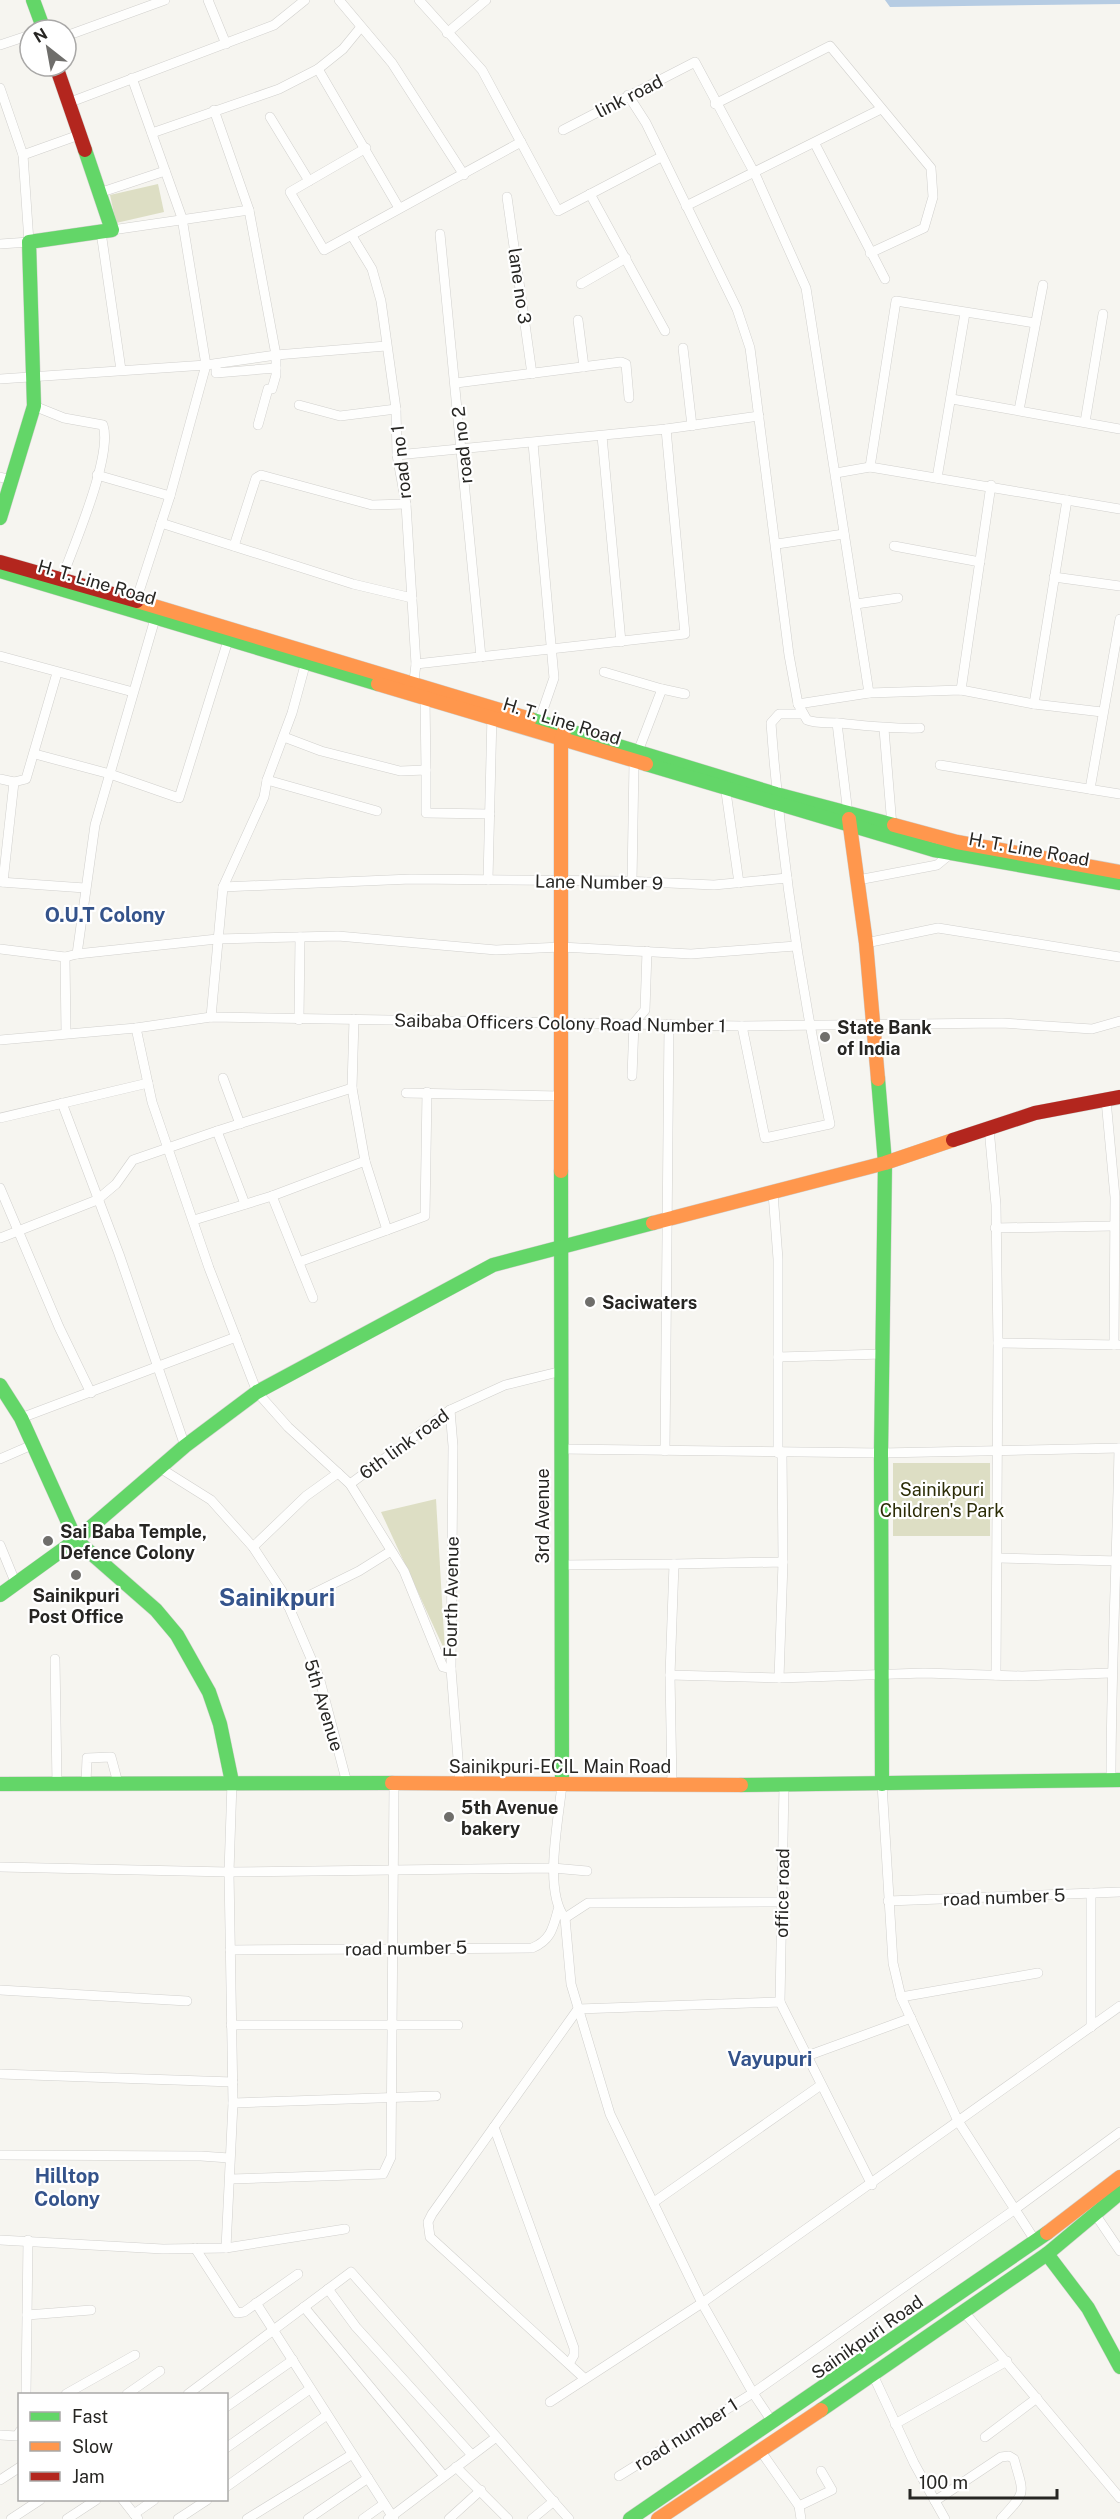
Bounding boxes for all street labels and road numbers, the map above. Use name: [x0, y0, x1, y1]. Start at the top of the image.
street label: link road: [592, 70, 666, 122]
street label: lane no 3: [504, 247, 536, 325]
street label: road no 2: [448, 405, 476, 485]
street label: road no 1: [387, 424, 415, 500]
street label: H. T. Line Road: [35, 555, 159, 609]
street label: H. T. Line Road: [500, 693, 624, 749]
street label: H. T. Line Road: [967, 828, 1091, 870]
street label: Lane Number 9: [535, 870, 663, 894]
street label: Saibaba Officers Colony Road Number 1: [394, 1010, 726, 1036]
street label: 6th link road: [355, 1405, 453, 1483]
street label: 3rd Avenue: [532, 1468, 553, 1564]
street label: Fourth Avenue: [439, 1536, 463, 1658]
street label: 5th Avenue: [300, 1656, 348, 1754]
street label: Sainikpuri-ECIL Main Road: [449, 1756, 671, 1777]
street label: office road: [771, 1848, 793, 1938]
street label: road number 5: [942, 1884, 1066, 1910]
street label: road number 5: [345, 1936, 467, 1960]
street label: Sainikpuri Road: [807, 2291, 927, 2383]
street label: road number 1: [630, 2394, 742, 2474]

